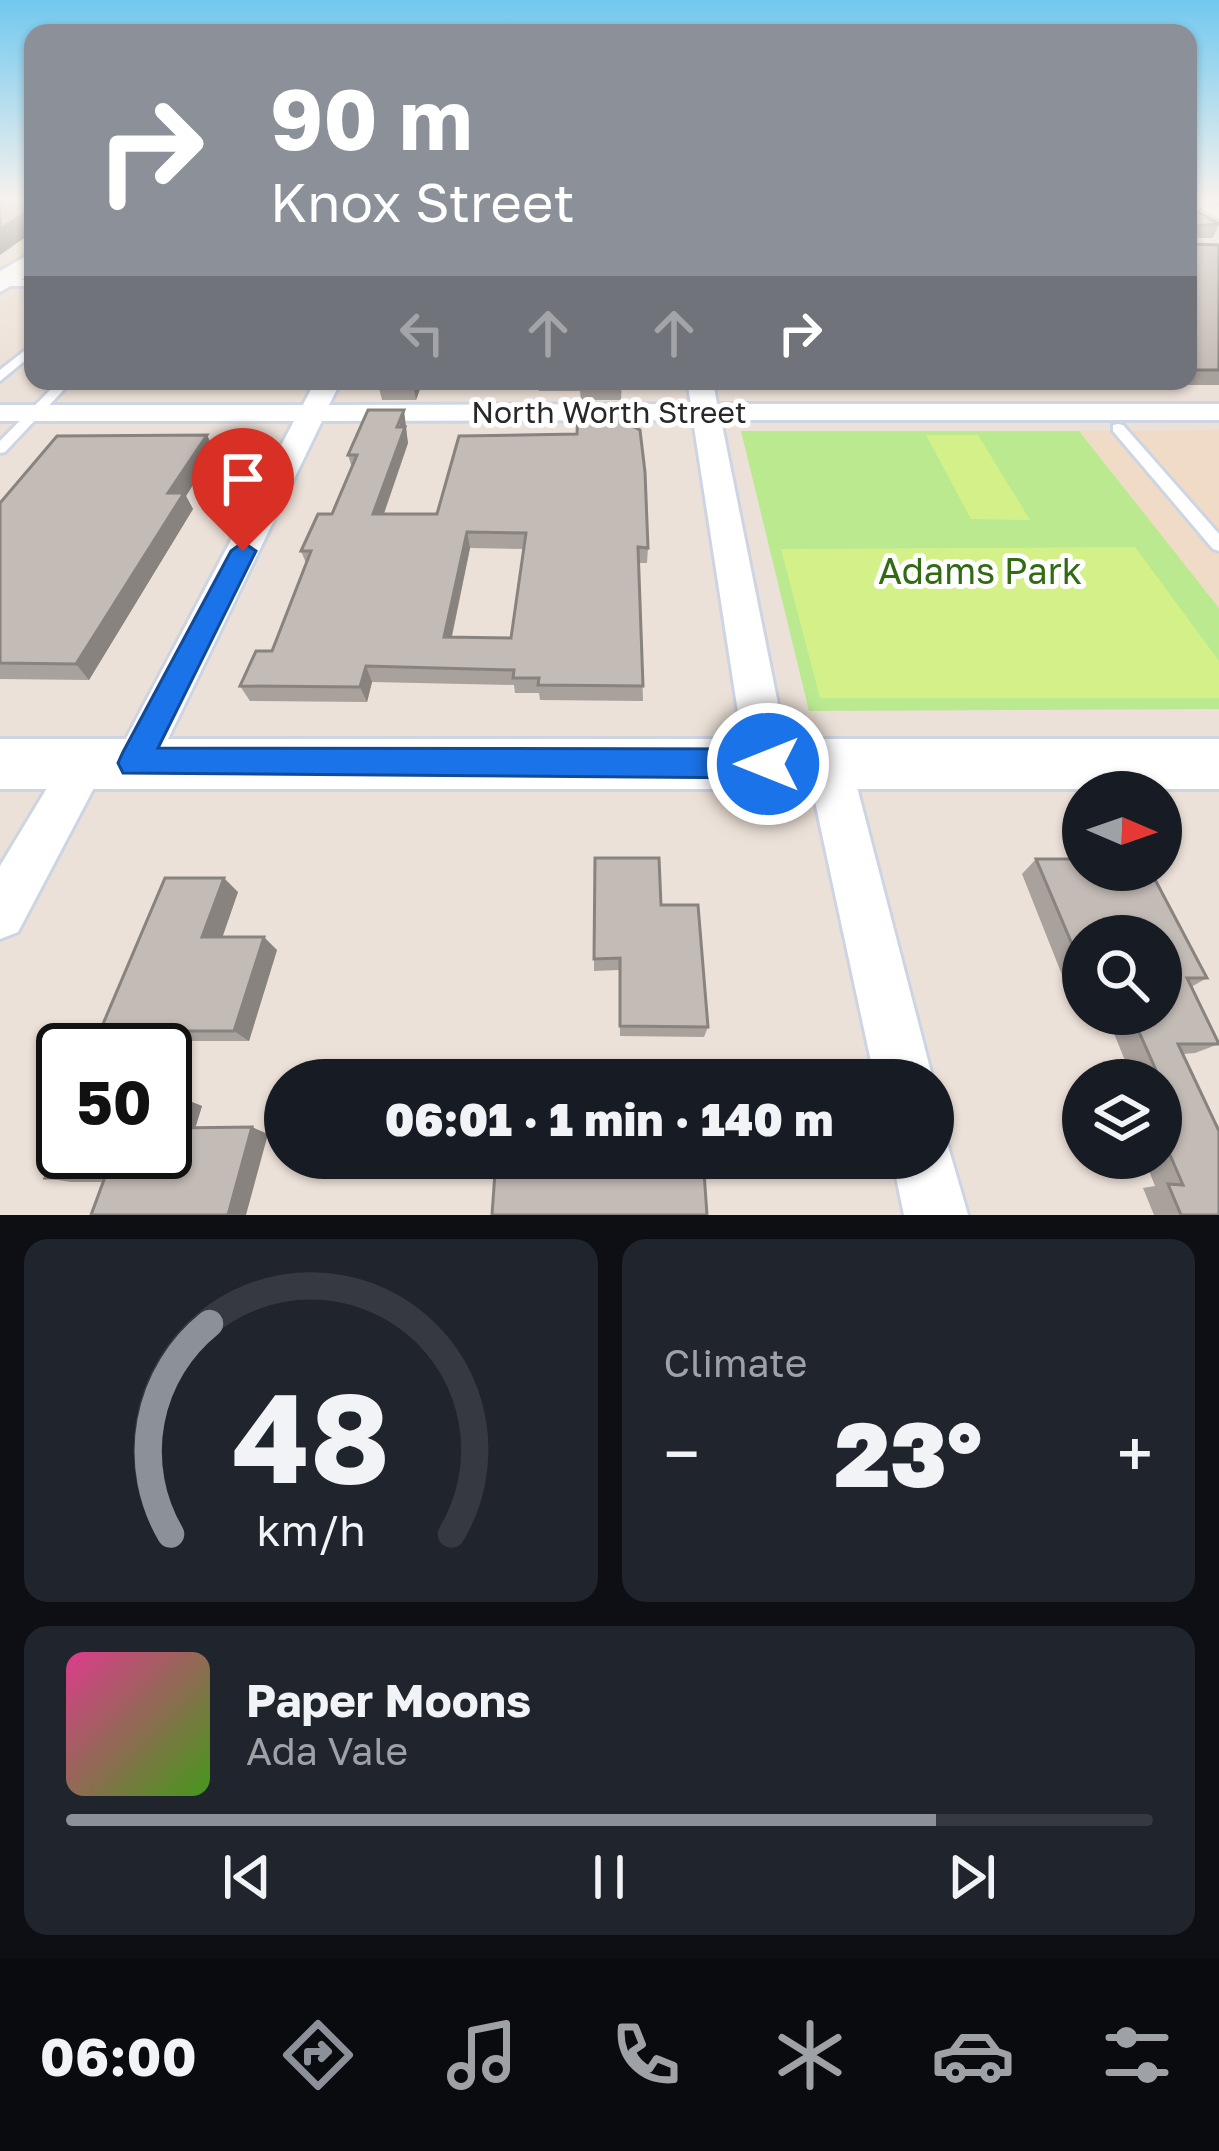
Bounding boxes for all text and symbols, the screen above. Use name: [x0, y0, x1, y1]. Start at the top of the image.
text: 90 m: [270, 68, 472, 168]
icon: right: [72, 72, 228, 228]
text: Knox Street: [270, 169, 575, 234]
icon: left: [389, 300, 455, 366]
icon: ahead: [515, 300, 581, 366]
icon: ahead: [641, 300, 707, 366]
icon: right: [767, 300, 833, 366]
street label: North Worth Street: [471, 394, 747, 430]
pin: [192, 428, 294, 551]
icon: arrive: [210, 446, 276, 512]
park label: Adams Park: [878, 549, 1082, 592]
position arrow: [705, 701, 831, 827]
north arrow: [1062, 771, 1182, 891]
map controls: [1062, 771, 1182, 1179]
button: search: [1062, 915, 1182, 1035]
speed limit sign: 50: [36, 1023, 192, 1179]
button: layers: [1062, 1059, 1182, 1179]
text: 06:01 · 1 min · 140 m: [385, 1092, 833, 1146]
text: Climate: [664, 1339, 807, 1386]
text: 48: [232, 1361, 390, 1510]
text: 23°: [834, 1399, 982, 1507]
text: −: [664, 1413, 700, 1493]
text: +: [1117, 1413, 1153, 1493]
text: km/h: [256, 1503, 365, 1554]
text: Paper Moons: [246, 1673, 531, 1727]
text: Ada Vale: [246, 1727, 408, 1774]
icon: previous: [214, 1844, 280, 1910]
icon: pause: [576, 1844, 642, 1910]
icon: next: [939, 1844, 1005, 1910]
icon: directions: [276, 2013, 360, 2097]
icon: music: [440, 2013, 524, 2097]
icon: phone: [604, 2013, 688, 2097]
icon: climate: [768, 2013, 852, 2097]
icon: car: [931, 2013, 1015, 2097]
icon: filters: [1095, 2013, 1179, 2097]
text: 06:00: [40, 2023, 197, 2088]

